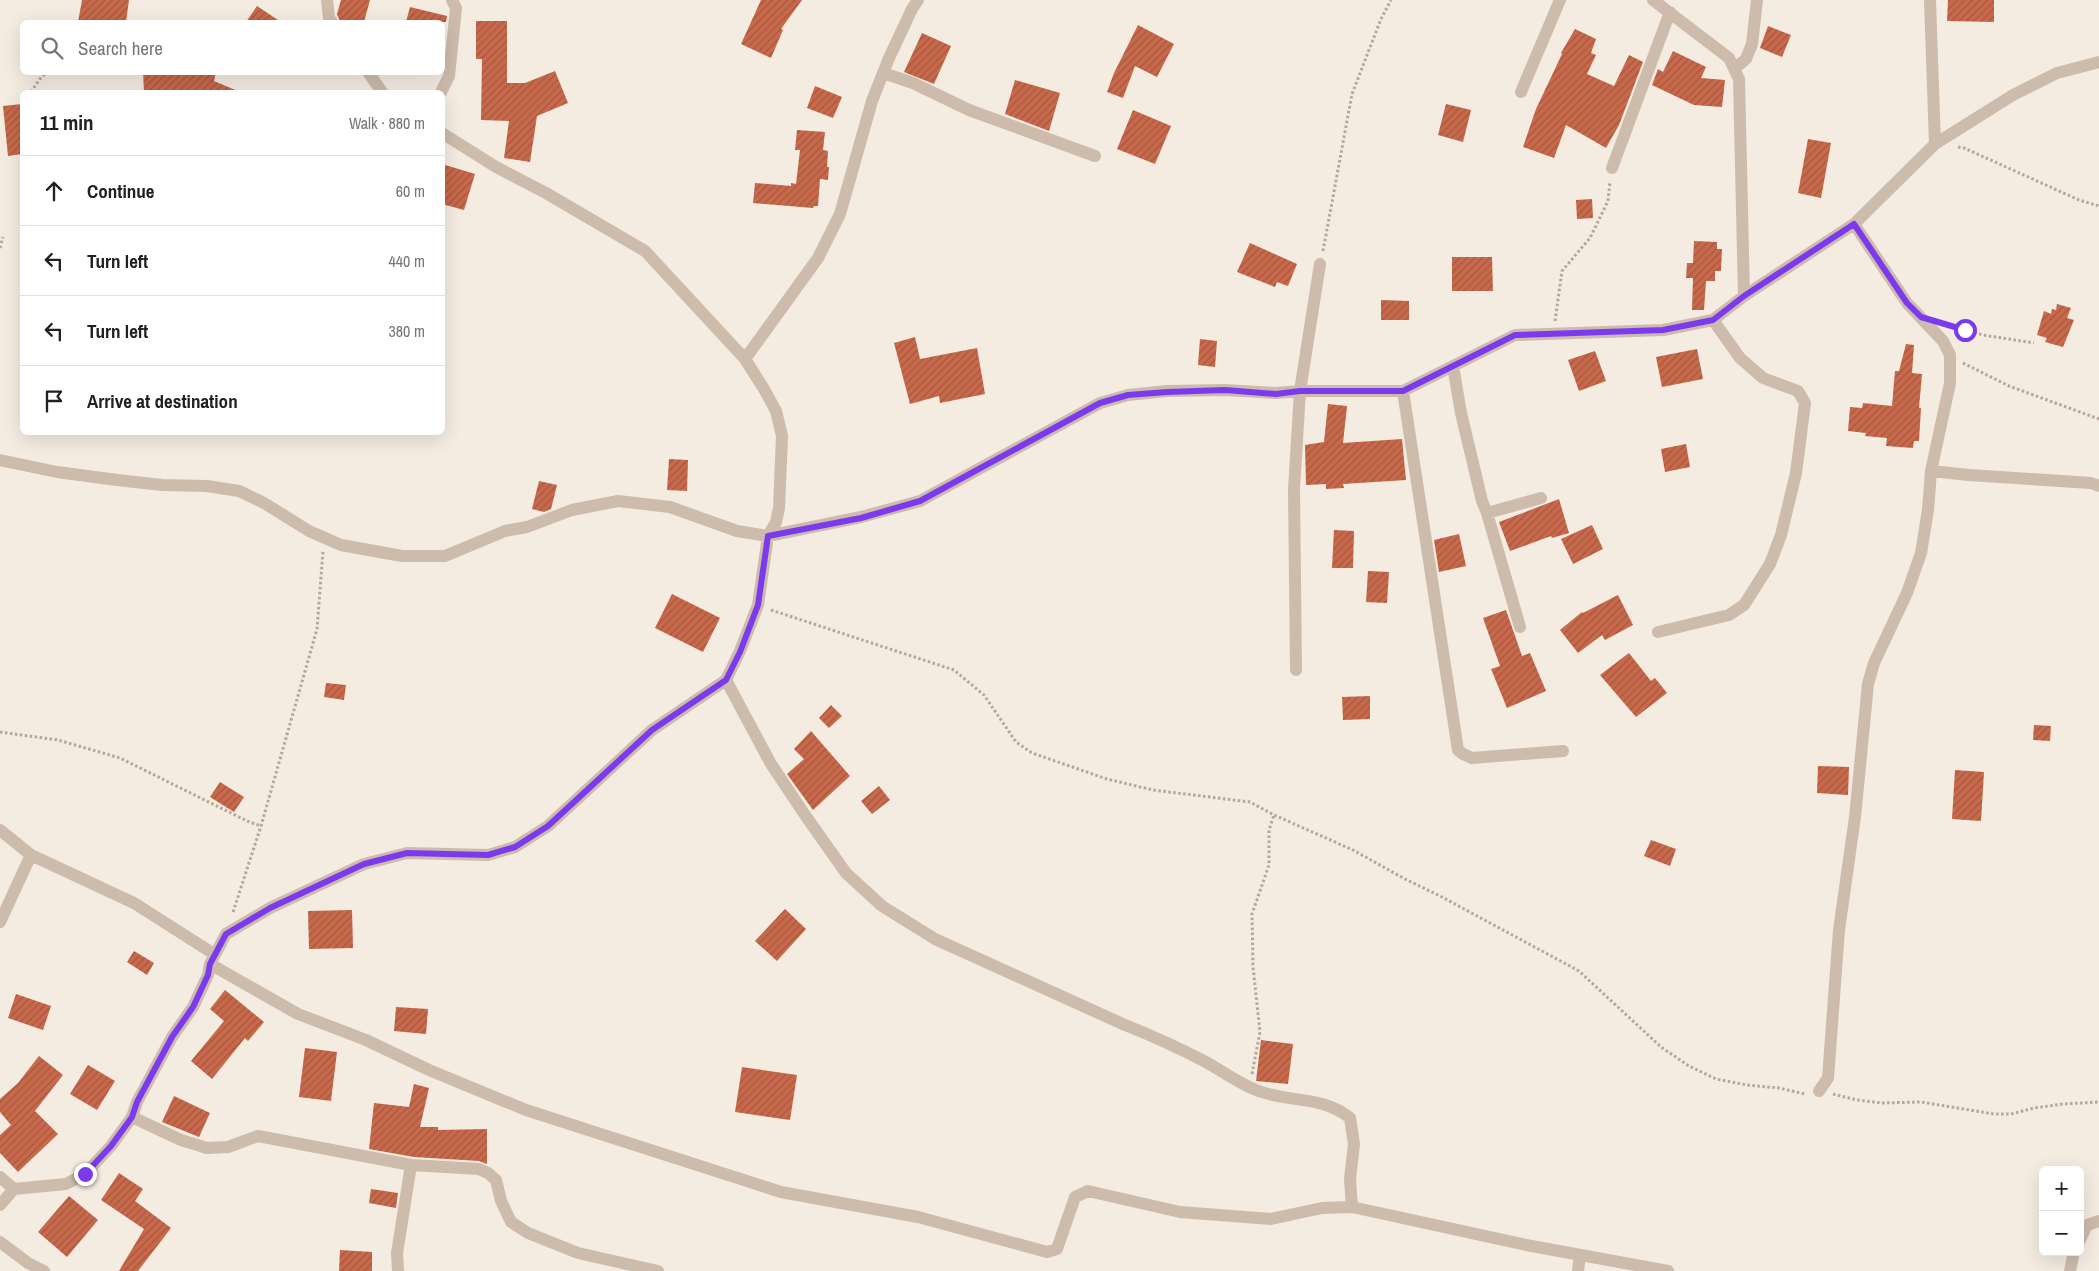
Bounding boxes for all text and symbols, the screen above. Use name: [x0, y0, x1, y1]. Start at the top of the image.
search box: [20, 20, 445, 75]
icon: search: [38, 34, 66, 62]
text: Search here: [78, 35, 163, 61]
text: 11 min: [40, 108, 94, 137]
text: Walk · 880 m: [349, 112, 425, 134]
icon: ahead: [40, 177, 68, 205]
text: Continue: [87, 178, 155, 204]
text: 60 m: [396, 180, 425, 202]
icon: left: [40, 247, 68, 275]
text: Turn left: [87, 248, 148, 274]
text: 440 m: [389, 250, 425, 272]
icon: left: [40, 317, 68, 345]
text: Turn left: [87, 318, 148, 344]
route start: [1954, 319, 1977, 342]
text: 380 m: [389, 320, 425, 342]
icon: arrive: [40, 387, 68, 415]
text: Arrive at destination: [87, 388, 238, 414]
route end: [74, 1163, 97, 1186]
map controls: [2039, 1166, 2084, 1256]
button: +: [2039, 1166, 2084, 1211]
button: −: [2039, 1211, 2084, 1256]

